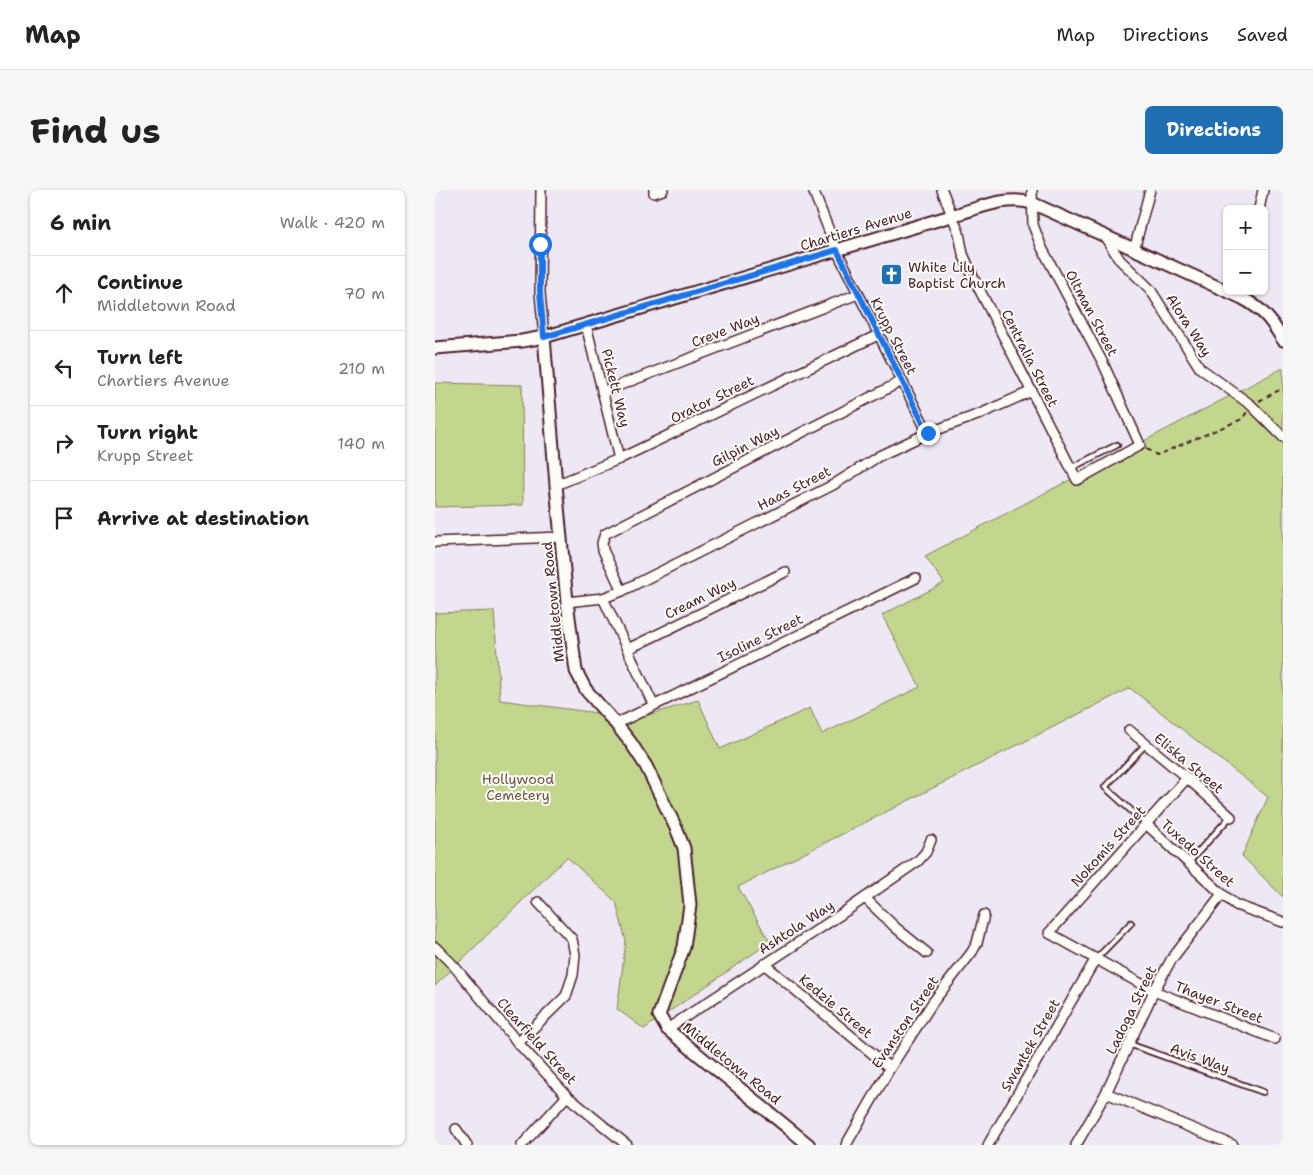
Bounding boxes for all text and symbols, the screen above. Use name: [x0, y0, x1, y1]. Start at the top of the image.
text: Map: [25, 19, 81, 51]
text: Map: [1057, 23, 1095, 47]
text: Directions: [1123, 23, 1209, 47]
text: Saved: [1237, 23, 1288, 47]
button: Directions: [1145, 106, 1283, 154]
text: Find us: [30, 107, 161, 154]
street label: Chartiers Avenue: [798, 203, 914, 255]
map controls: [1223, 205, 1268, 295]
button: +: [1223, 205, 1268, 250]
text: 6 min: [50, 209, 111, 237]
text: Walk · 420 m: [280, 212, 385, 233]
route start: [529, 233, 552, 256]
button: −: [1223, 250, 1268, 295]
place label: White Lily Baptist Church: [908, 258, 1006, 292]
church icon: White Lily Baptist Church: [880, 263, 904, 287]
street label: Oltman Street: [1062, 267, 1122, 359]
text: Continue: [97, 270, 183, 295]
icon: ahead: [50, 279, 78, 307]
text: 70 m: [344, 283, 385, 304]
street label: Alora Way: [1162, 290, 1216, 360]
street label: Krupp Street: [867, 294, 921, 378]
text: Middletown Road: [97, 295, 236, 316]
street label: Centralia Street: [998, 306, 1062, 410]
street label: Creve Way: [689, 309, 761, 351]
text: Turn left: [97, 345, 183, 370]
street label: Pickett Way: [598, 347, 634, 429]
icon: left: [50, 354, 78, 382]
text: 210 m: [338, 358, 385, 379]
text: Chartiers Avenue: [97, 370, 230, 391]
street label: Orator Street: [667, 371, 757, 427]
text: Turn right: [97, 420, 198, 445]
street label: Gilpin Way: [708, 421, 782, 471]
route end: [917, 422, 940, 445]
icon: right: [50, 429, 78, 457]
text: 140 m: [338, 433, 385, 454]
text: Krupp Street: [97, 445, 194, 466]
street label: Haas Street: [754, 462, 834, 514]
icon: arrive: [50, 504, 78, 532]
text: Arrive at destination: [97, 506, 309, 531]
street label: Middletown Road: [538, 541, 568, 663]
street label: Cream Way: [662, 573, 738, 623]
street label: Isoline Street: [714, 610, 806, 666]
street label: Eliska Street: [1151, 729, 1227, 797]
park label: Hollywood Cemetery: [482, 770, 554, 804]
street label: Nokomis Street: [1067, 802, 1149, 890]
street label: Tuxedo Street: [1157, 815, 1239, 891]
street label: Ashtola Way: [755, 896, 837, 958]
street label: Ladoga Street: [1102, 963, 1160, 1057]
street label: Kedzie Street: [795, 970, 877, 1042]
street label: Evanston Street: [867, 972, 943, 1072]
street label: Thayer Street: [1172, 977, 1266, 1027]
street label: Clearfield Street: [493, 994, 581, 1088]
street label: Swantek Street: [996, 996, 1064, 1094]
street label: Middletown Road: [679, 1018, 785, 1108]
street label: Avis Way: [1168, 1039, 1232, 1077]

